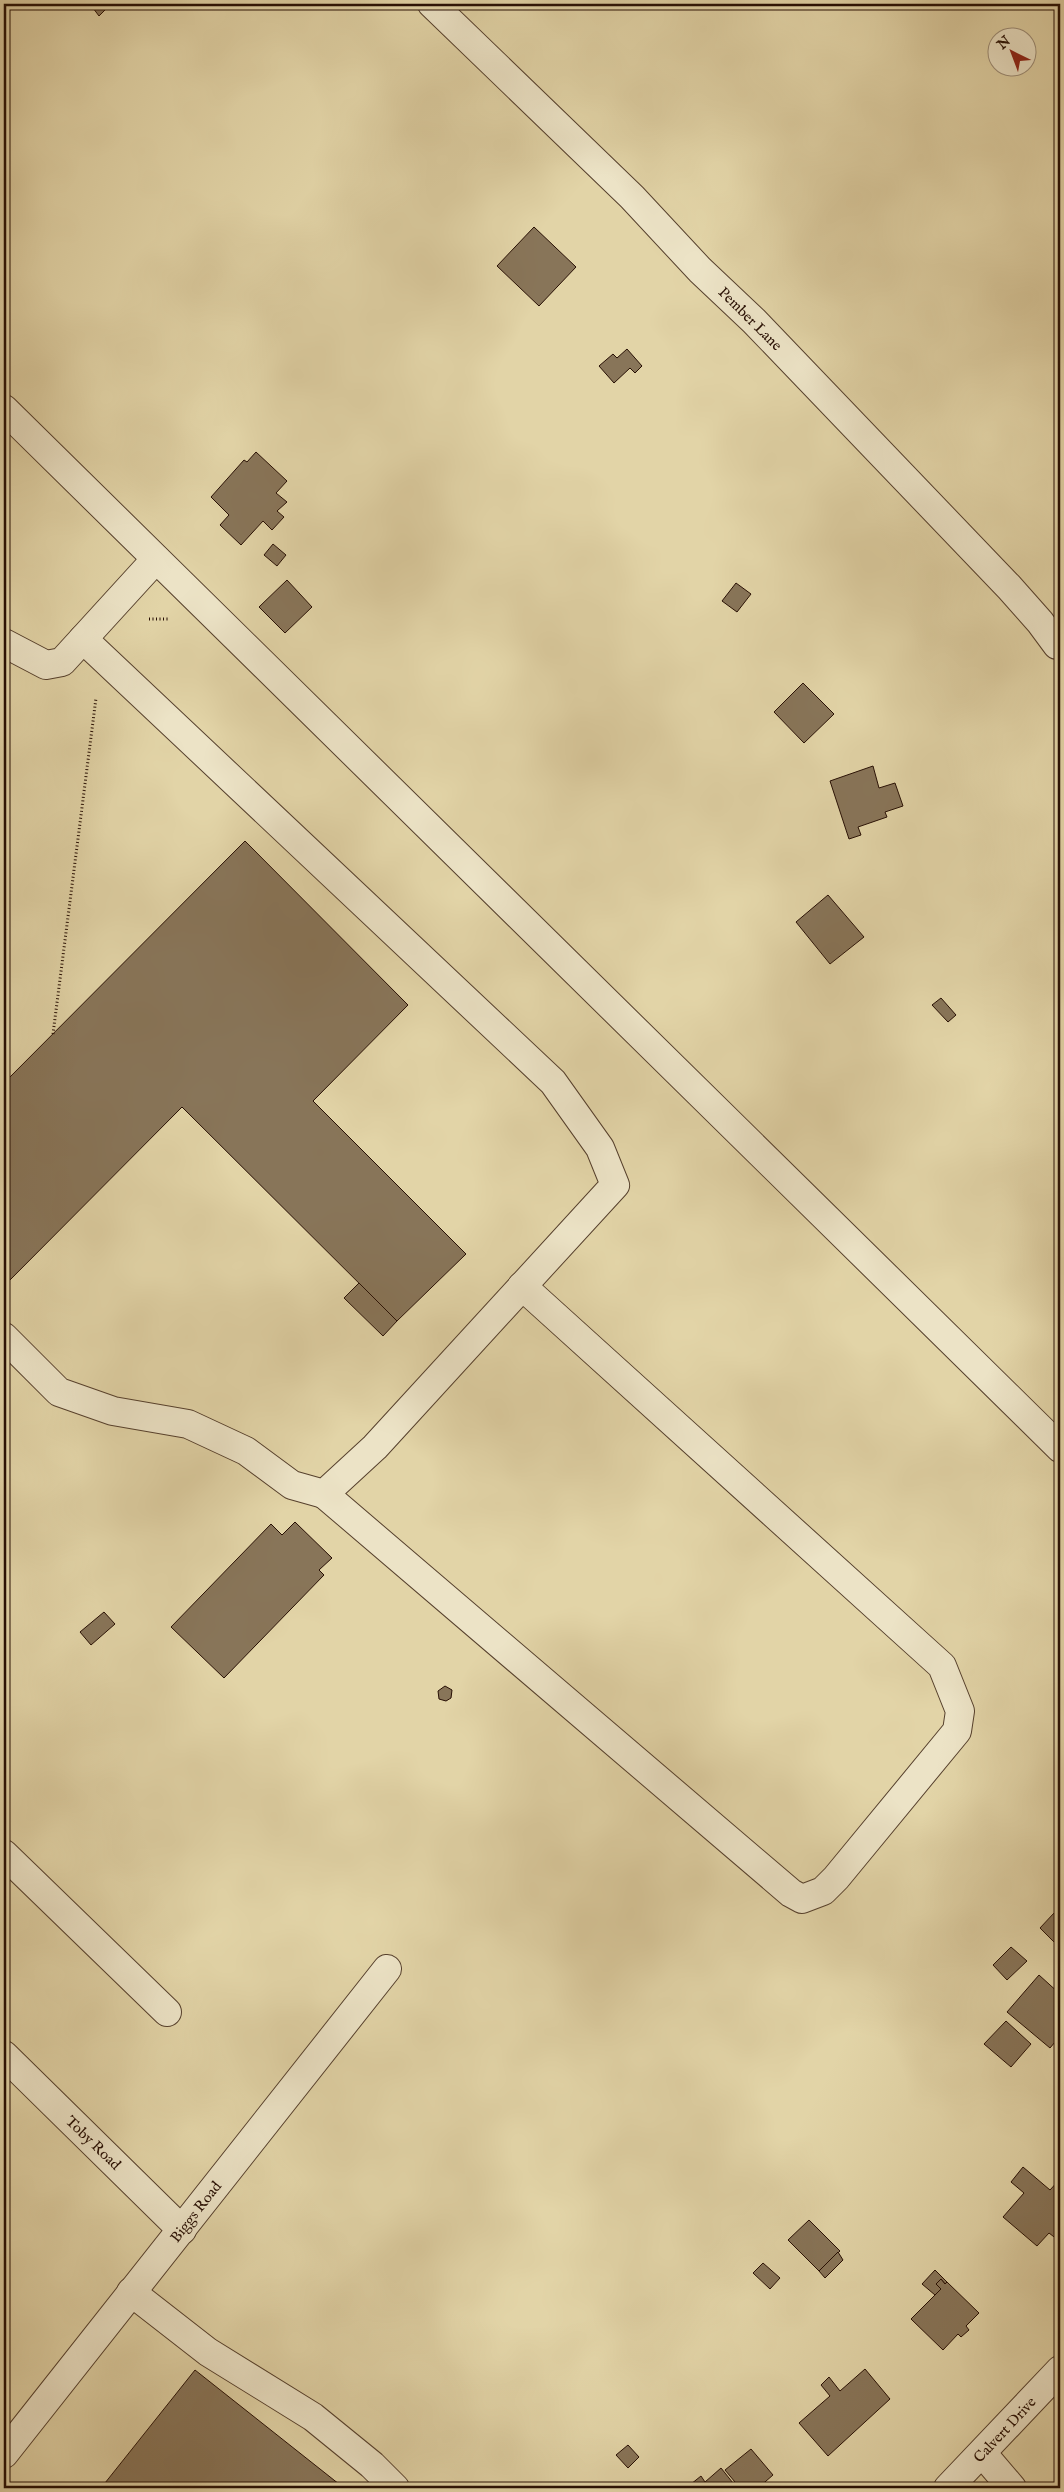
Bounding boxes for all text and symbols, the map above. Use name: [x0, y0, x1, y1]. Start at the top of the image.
north arrow: [986, 28, 1036, 78]
text: N: [993, 32, 1014, 54]
street label: Pember Lane: [714, 283, 786, 355]
street label: Toby Road: [61, 2112, 126, 2175]
street label: Biggs Road: [166, 2177, 226, 2246]
street label: Calvert Drive: [970, 2393, 1040, 2467]

